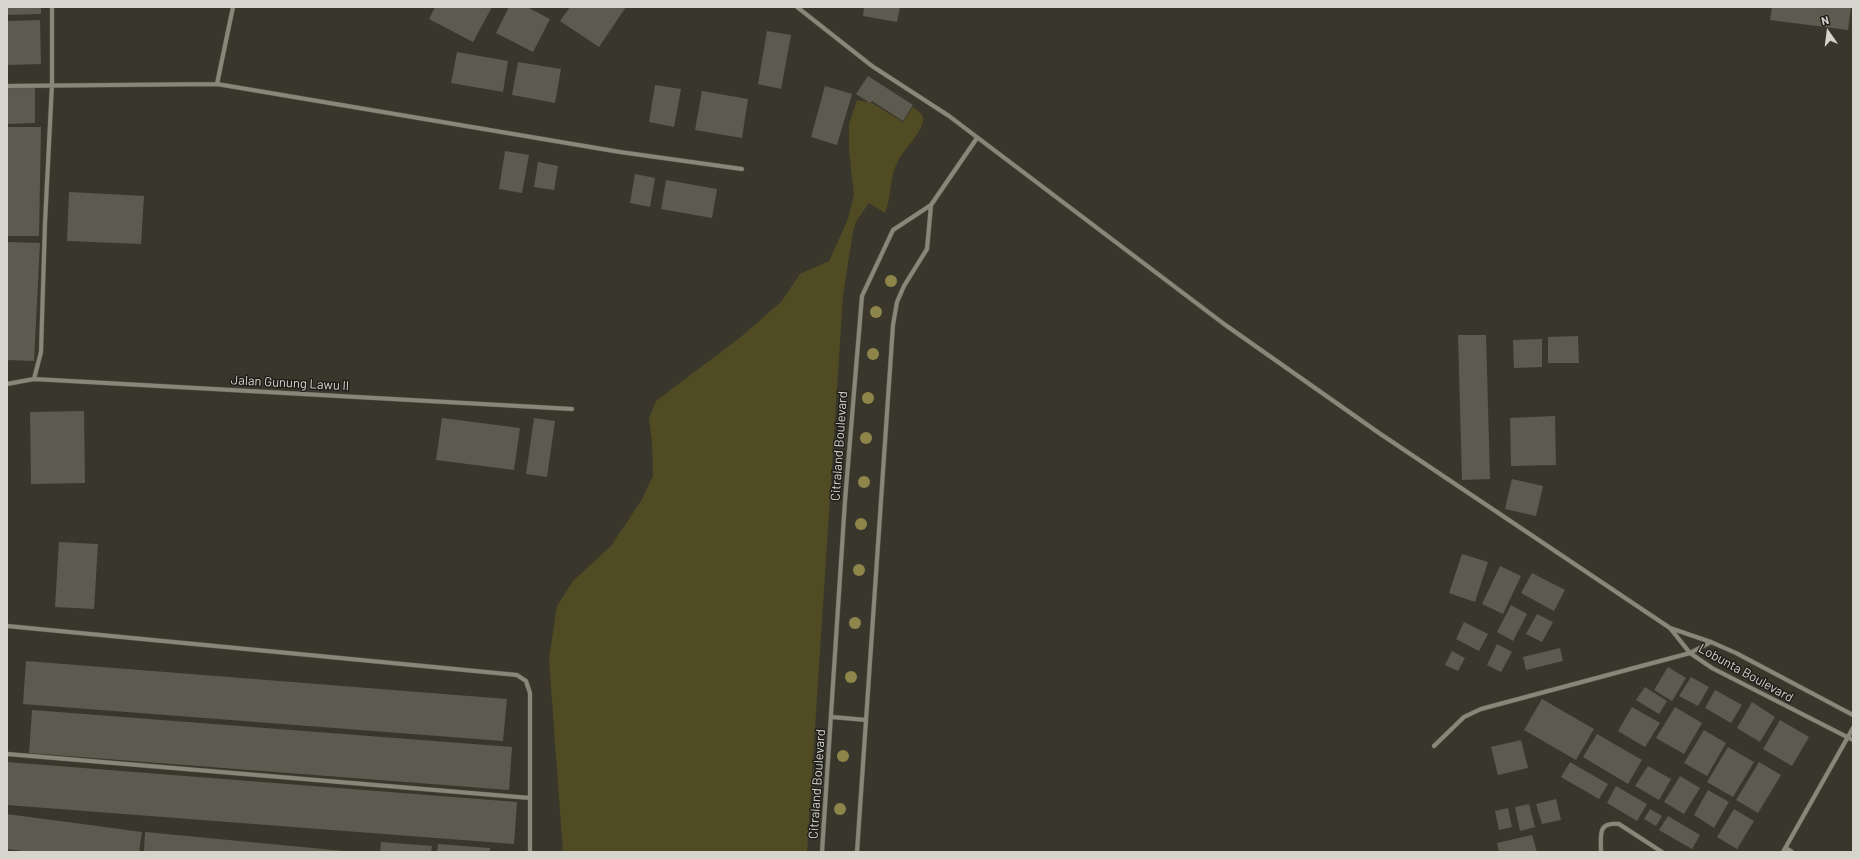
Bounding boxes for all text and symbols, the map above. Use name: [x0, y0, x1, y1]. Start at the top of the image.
north arrow: [1808, 12, 1848, 52]
text: N: [1820, 13, 1830, 27]
street label: Jalan Gunung Lawu II: [230, 372, 350, 394]
street label: Citraland Boulevard: [827, 391, 851, 501]
street label: Lobunta Boulevard: [1696, 641, 1796, 705]
street label: Citraland Boulevard: [805, 729, 829, 839]

